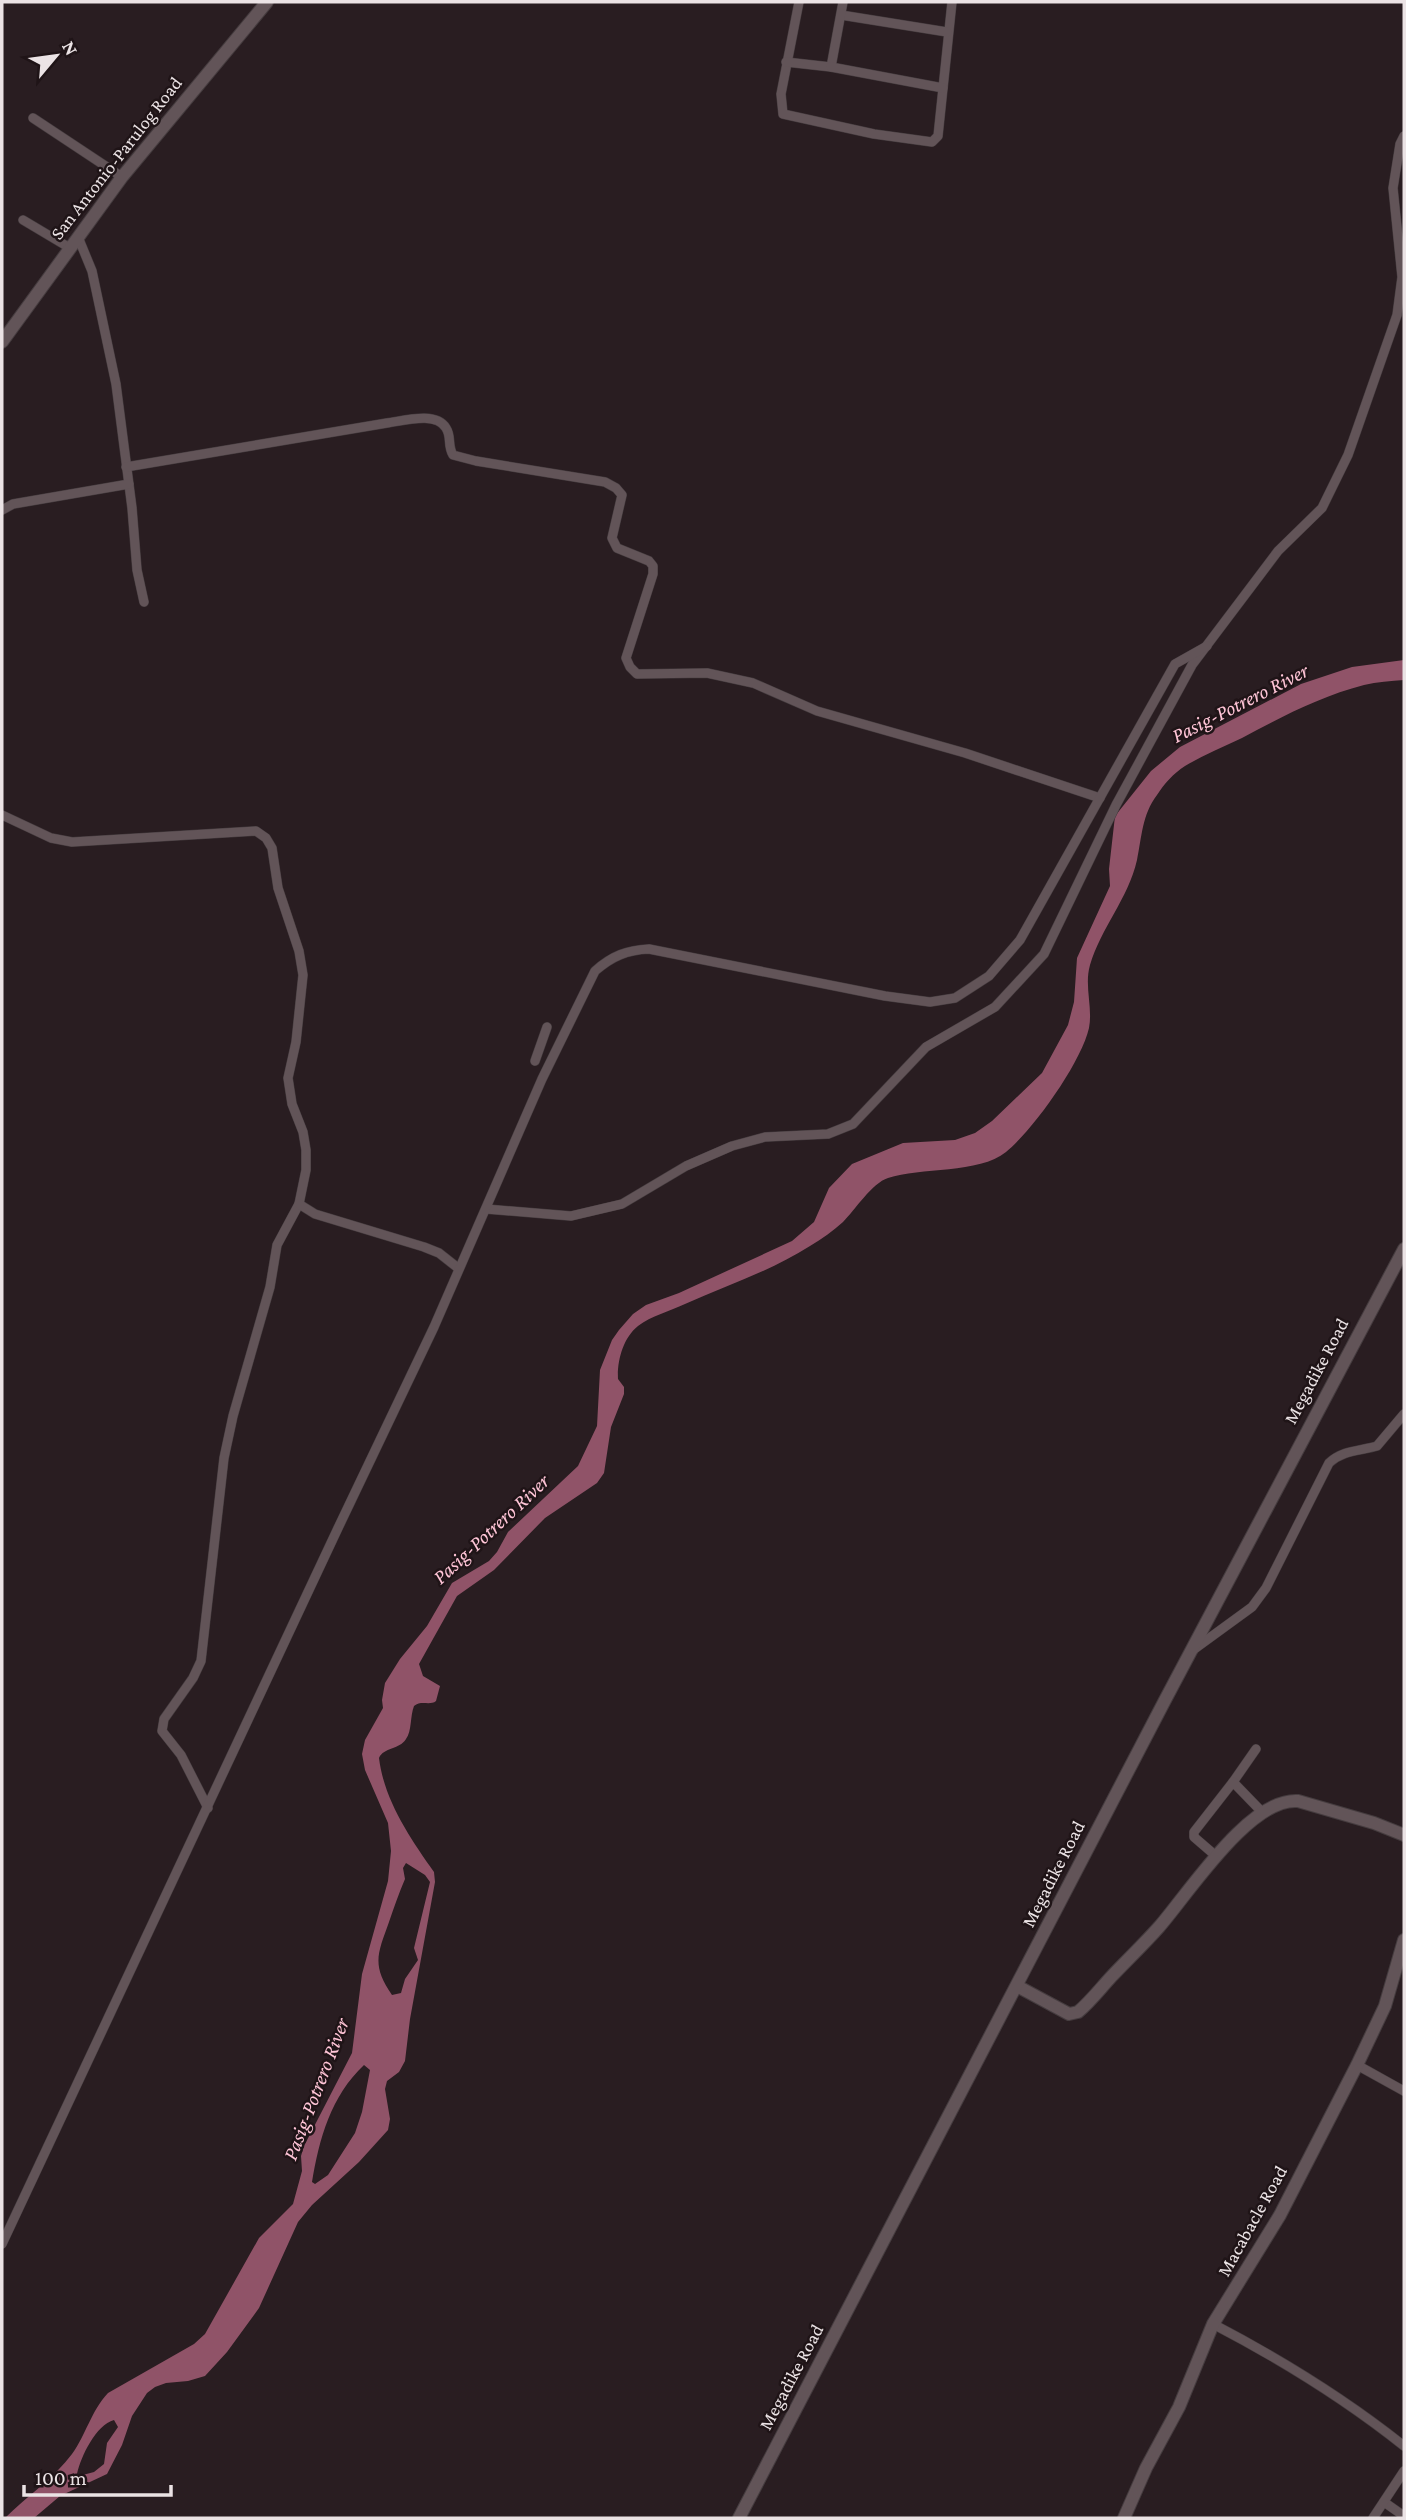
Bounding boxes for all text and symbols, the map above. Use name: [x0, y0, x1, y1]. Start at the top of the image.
north arrow: [21, 21, 91, 91]
text: N: [58, 37, 83, 59]
street label: San Antonio-Parulog Road: [46, 73, 186, 243]
water label: Pasig-Potrero River: [1168, 658, 1313, 748]
street label: Megadike Road: [1279, 1315, 1353, 1427]
water label: Pasig-Potrero River: [428, 1469, 555, 1589]
street label: Megadike Road: [1017, 1817, 1089, 1931]
water label: Pasig-Potrero River: [278, 2014, 354, 2163]
street label: Macabacle Road: [1213, 2162, 1291, 2280]
street label: Megadike Road: [754, 2321, 828, 2433]
scale bar: [24, 2454, 172, 2498]
text: 100 m: [35, 2466, 87, 2490]

